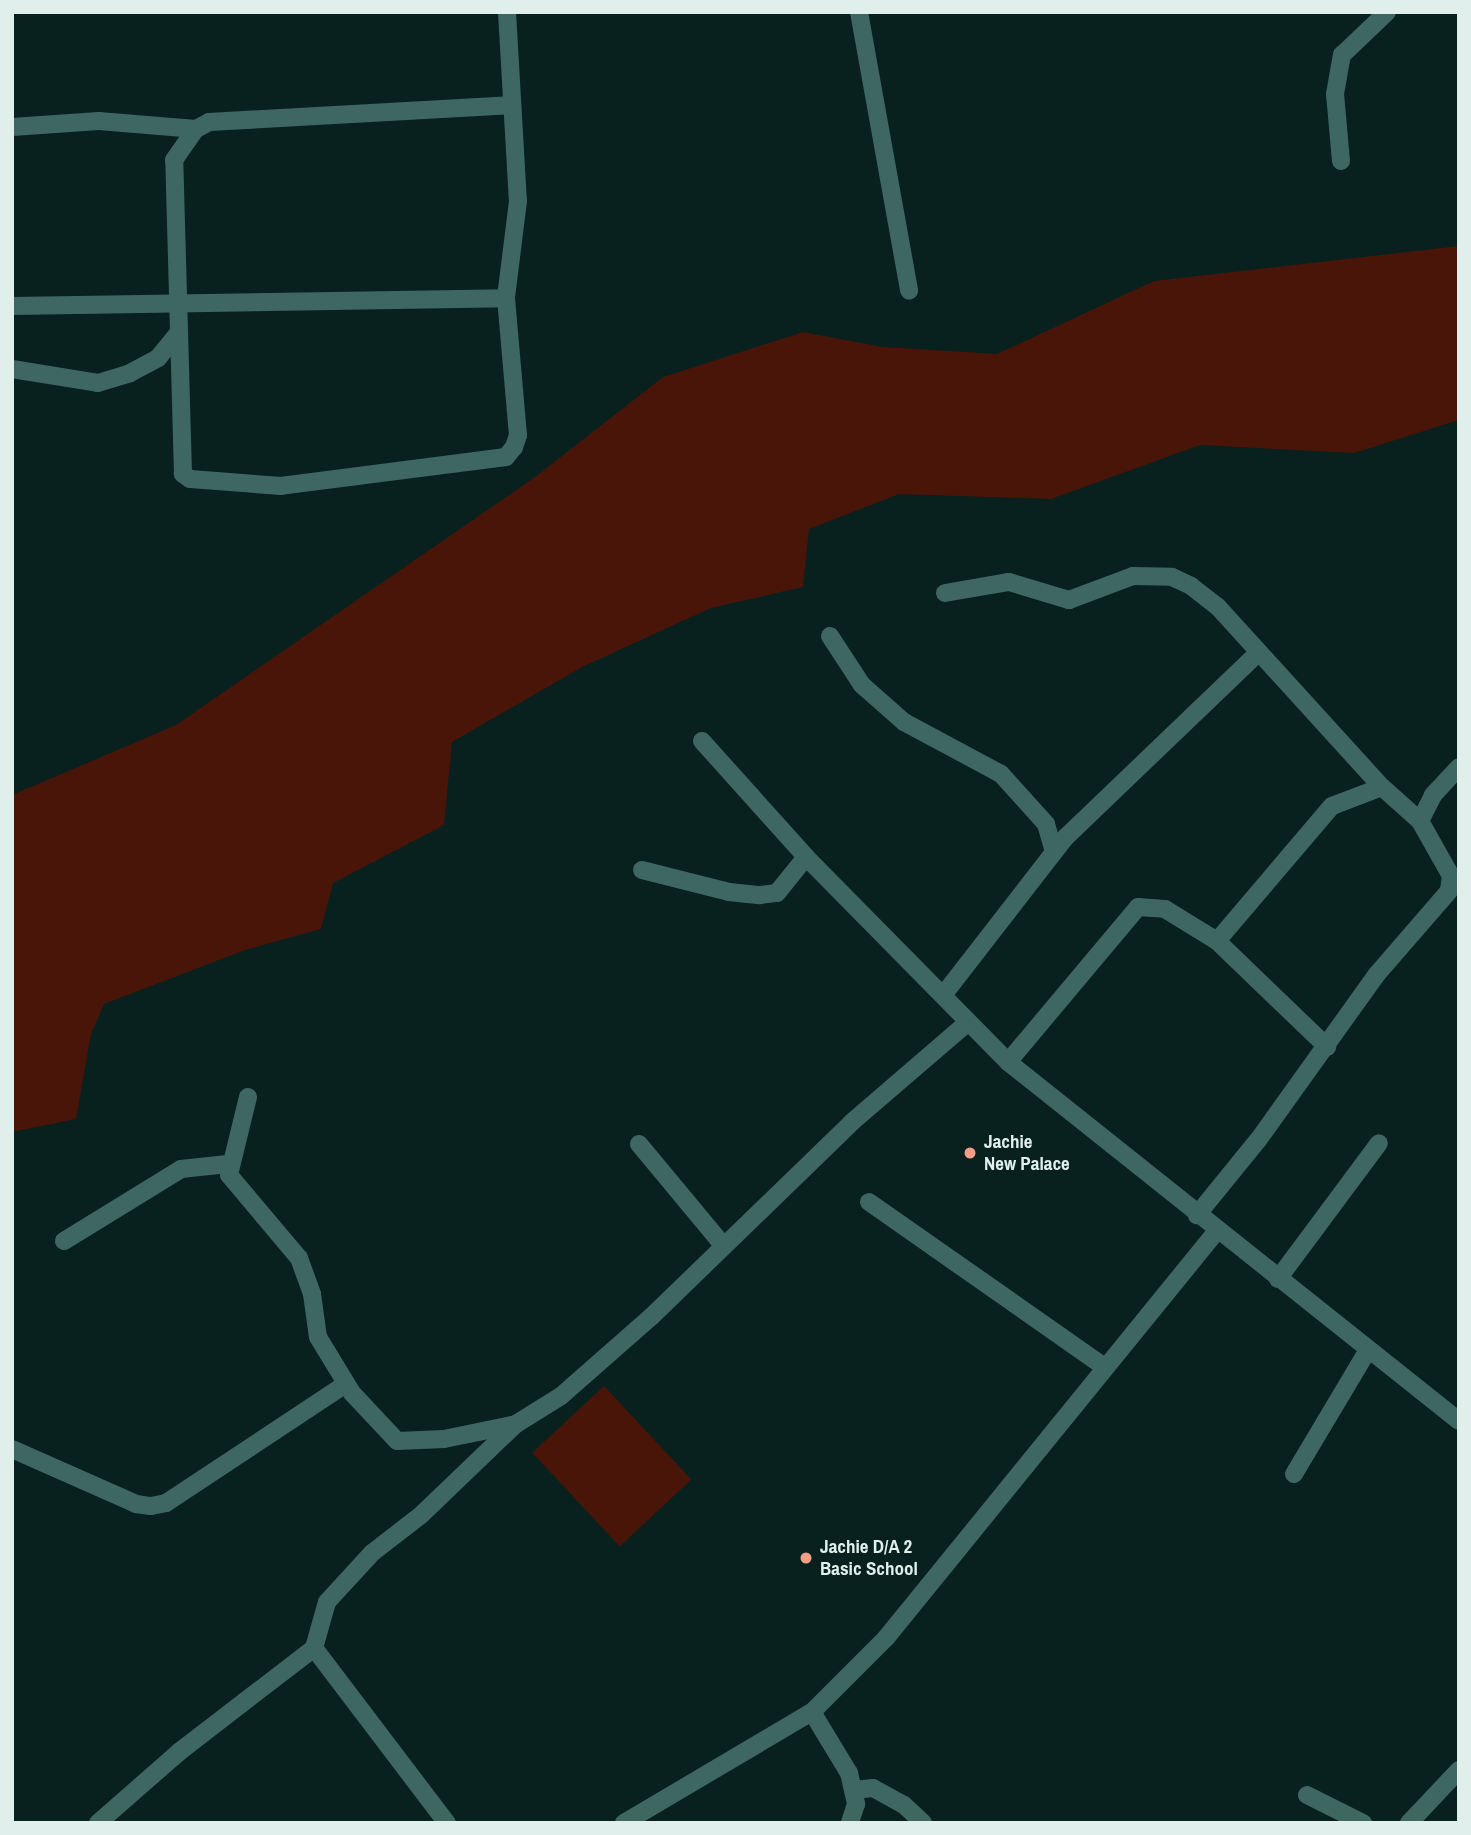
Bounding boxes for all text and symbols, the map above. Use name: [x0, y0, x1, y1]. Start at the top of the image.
place label: Jachie New Palace: [984, 1131, 1070, 1175]
marker: Jachie New Palace: [962, 1145, 978, 1161]
place label: Jachie D/A 2 Basic School: [820, 1536, 918, 1580]
marker: Jachie D/A 2 Basic School: [798, 1550, 814, 1566]

